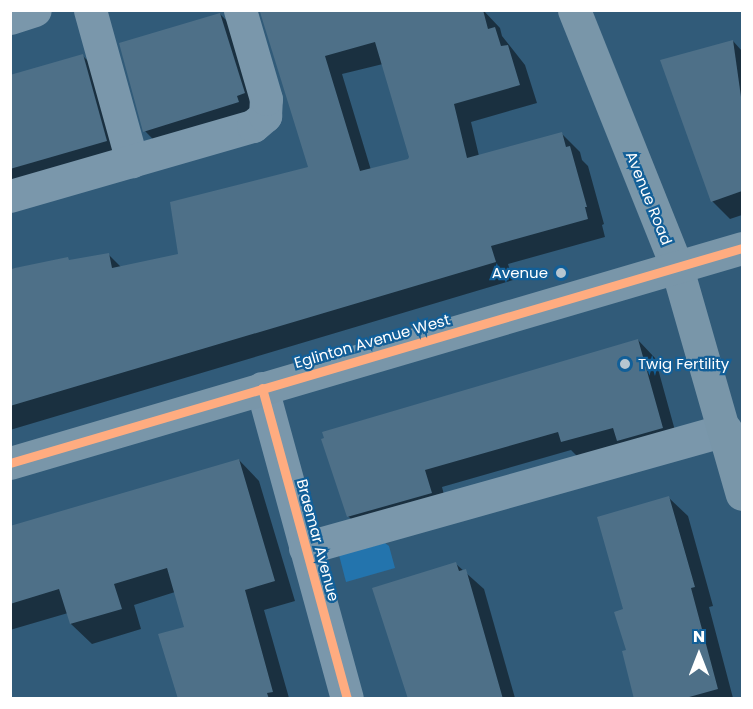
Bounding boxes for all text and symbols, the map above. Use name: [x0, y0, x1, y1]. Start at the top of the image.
street label: Avenue Road: [622, 149, 676, 247]
place label: Avenue: [492, 264, 548, 282]
marker: Avenue: [552, 264, 570, 282]
street label: Eglinton Avenue West: [292, 310, 452, 372]
marker: Twig Fertility: [616, 355, 634, 373]
place label: Twig Fertility: [638, 355, 729, 373]
street label: Braemar Avenue: [293, 477, 343, 603]
north arrow: [669, 625, 729, 685]
text: N: [693, 625, 705, 648]

